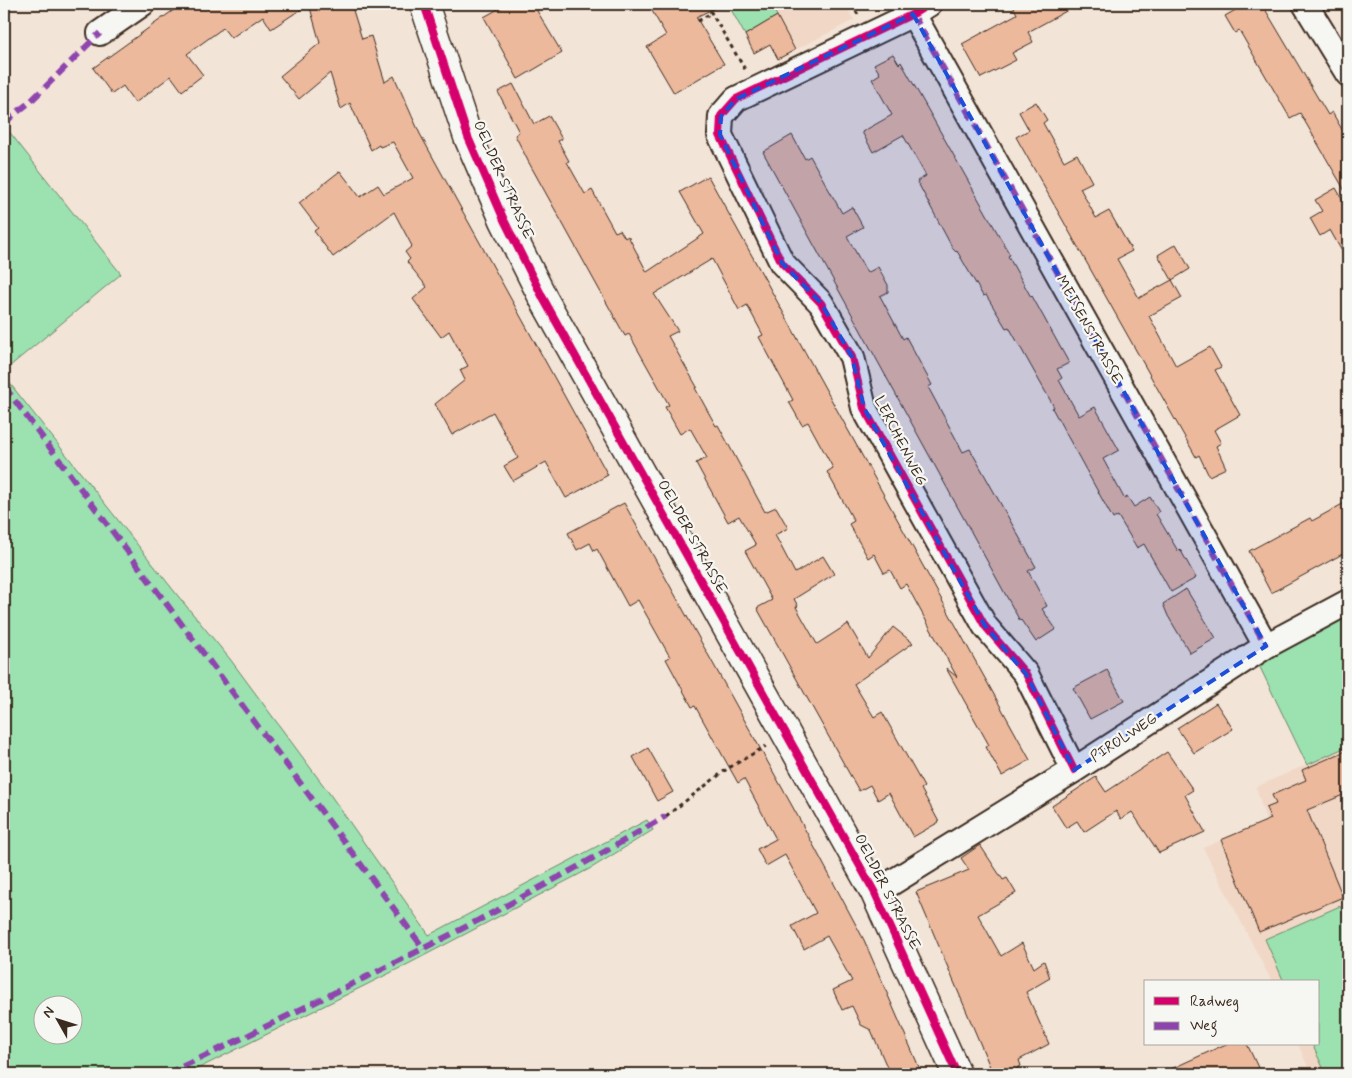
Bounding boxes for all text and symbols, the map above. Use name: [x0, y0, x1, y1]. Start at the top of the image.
street label: OELDER STRASSE: [468, 118, 538, 243]
street label: MEISENSTRASSE: [1051, 272, 1127, 388]
street label: LERCHENWEG: [869, 393, 931, 489]
street label: OELDER STRASSE: [652, 476, 732, 598]
street label: PIROLWEG: [1087, 709, 1162, 767]
street label: OELDER STRASSE: [849, 831, 925, 954]
legend: [1144, 980, 1320, 1046]
text: Radweg: [1190, 992, 1239, 1012]
north arrow: [32, 996, 82, 1046]
text: N: [39, 1003, 59, 1022]
text: Weg: [1190, 1016, 1217, 1037]

